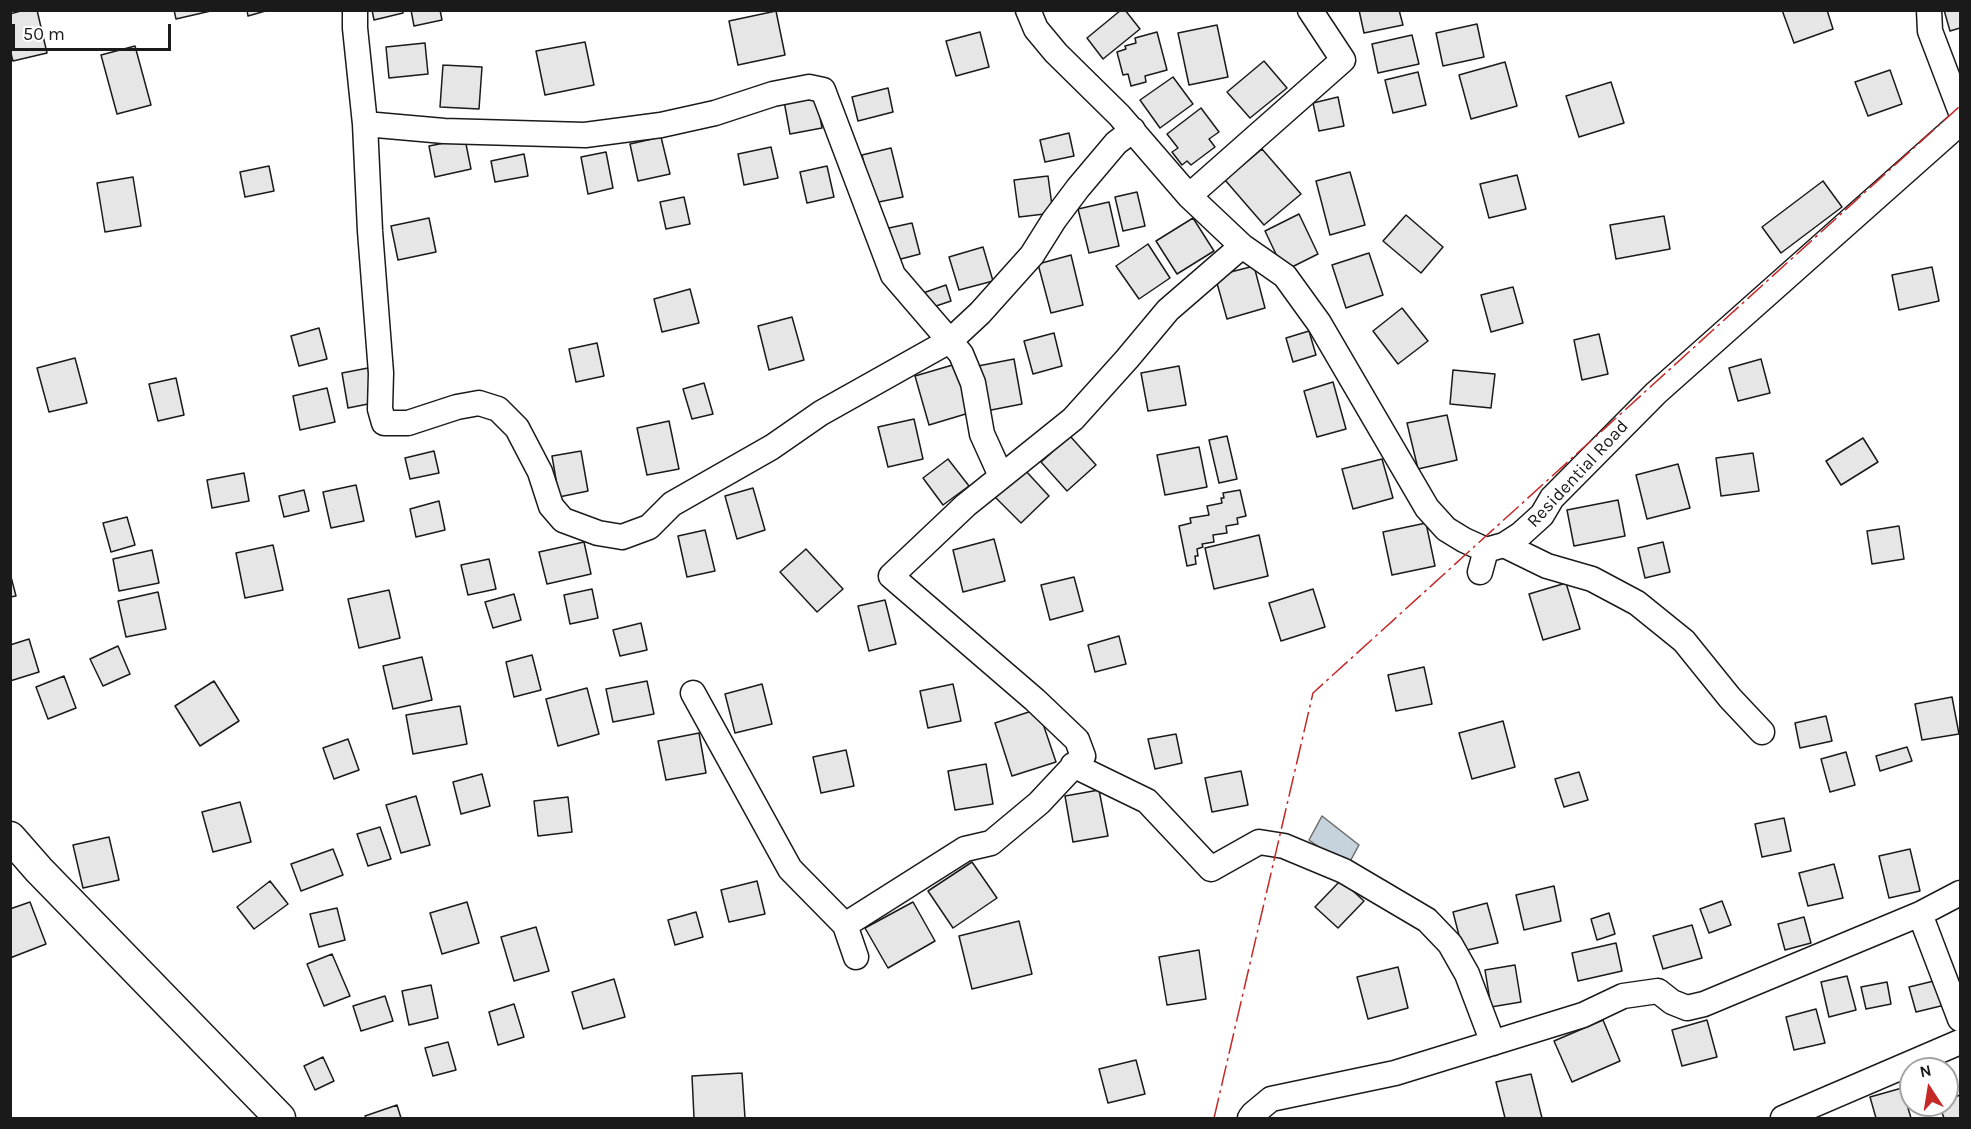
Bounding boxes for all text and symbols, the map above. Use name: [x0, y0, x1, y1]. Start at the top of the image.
scale bar: [15, 12, 174, 50]
text: 50 m: [23, 23, 65, 45]
street label: Residential Road: [1523, 416, 1633, 532]
north arrow: [1899, 1057, 1959, 1117]
text: N: [1918, 1060, 1933, 1081]

